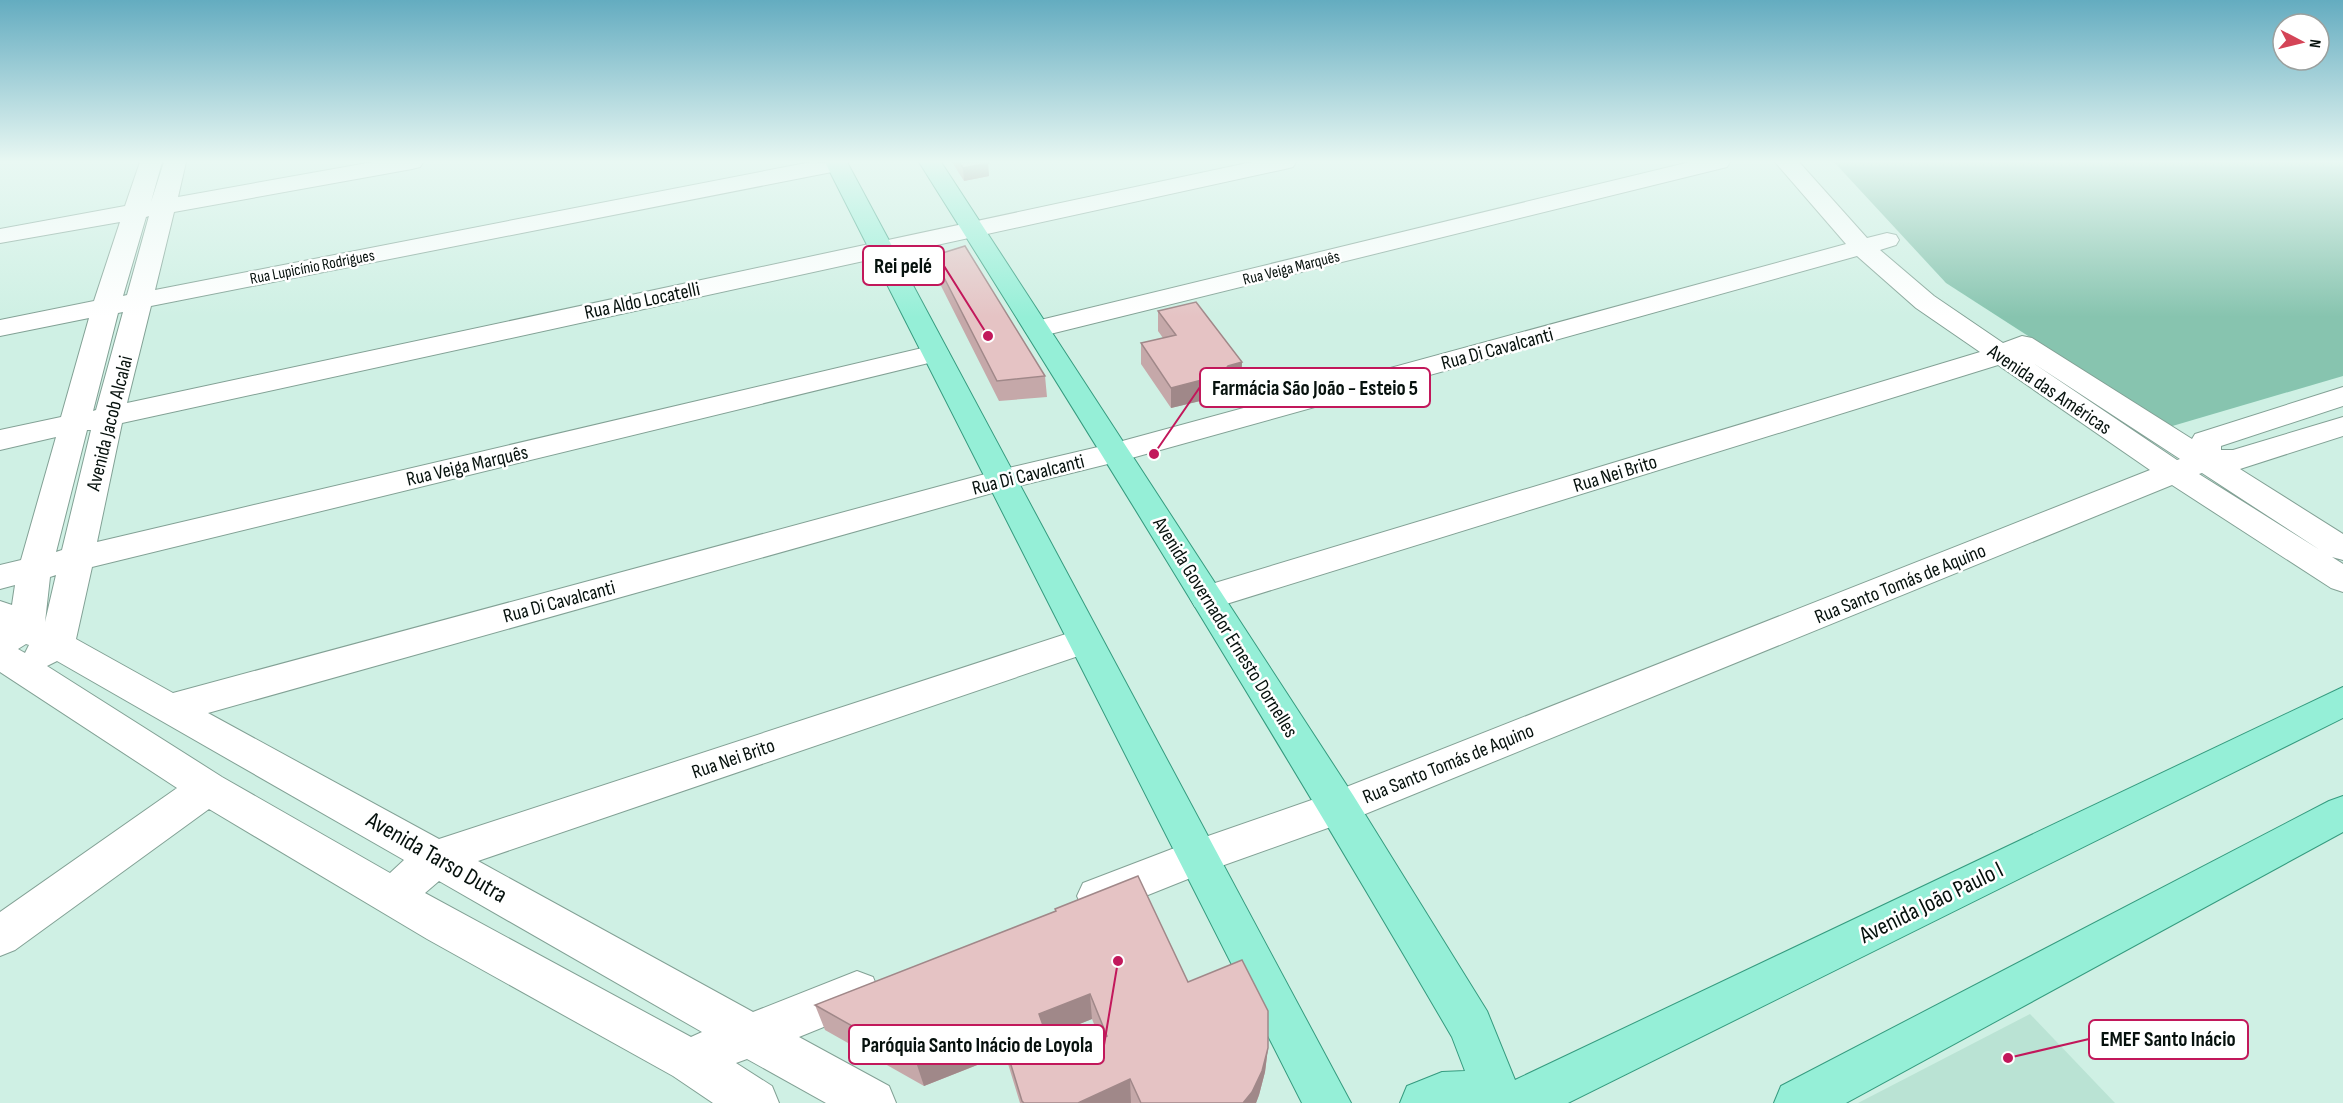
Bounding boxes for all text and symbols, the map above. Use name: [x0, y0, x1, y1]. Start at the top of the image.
north arrow: [2271, 12, 2331, 72]
text: N: [2304, 38, 2324, 49]
street label: Rua Lupicínio Rodrigues: [248, 246, 377, 289]
callout: Rei pelé: [863, 246, 944, 285]
street label: Rua Veiga Marquês: [1241, 247, 1342, 290]
text: Rei pelé: [874, 254, 932, 279]
street label: Rua Aldo Locatelli: [582, 277, 702, 325]
street label: Rua Di Cavalcanti: [1439, 322, 1556, 375]
street label: Avenida das Américas: [1982, 339, 2116, 440]
street label: Avenida Jacob Alcalai: [81, 353, 138, 494]
callout: Farmácia São João - Esteio 5: [1200, 368, 1430, 407]
text: Farmácia São João - Esteio 5: [1212, 376, 1418, 401]
street label: Rua Veiga Marquês: [404, 440, 530, 492]
street label: Rua Di Cavalcanti: [970, 449, 1087, 501]
street label: Rua Nei Brito: [1571, 450, 1660, 498]
street label: Avenida Governador Ernesto Dornelles: [1147, 512, 1303, 742]
street label: Rua Santo Tomás de Aquino: [1811, 539, 1989, 629]
street label: Rua Di Cavalcanti: [501, 575, 618, 628]
street label: Rua Santo Tomás de Aquino: [1359, 719, 1537, 809]
street label: Rua Nei Brito: [689, 734, 778, 784]
street label: Avenida Tarso Dutra: [360, 805, 512, 909]
street label: Avenida João Paulo I: [1854, 855, 2008, 950]
callout: EMEF Santo Inácio: [2089, 1020, 2248, 1059]
callout: Paróquia Santo Inácio de Loyola: [849, 1025, 1104, 1064]
text: EMEF Santo Inácio: [2100, 1027, 2236, 1052]
text: Paróquia Santo Inácio de Loyola: [861, 1033, 1093, 1058]

